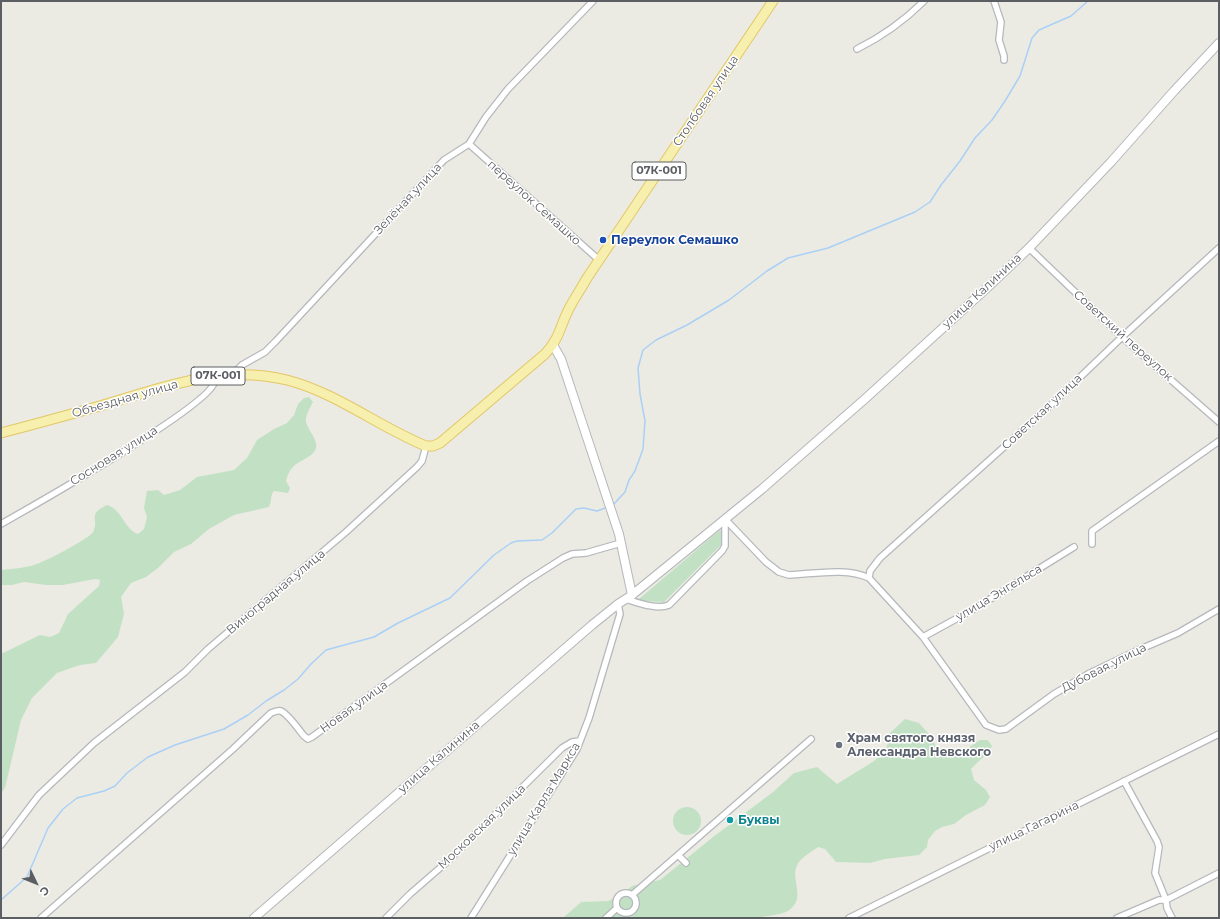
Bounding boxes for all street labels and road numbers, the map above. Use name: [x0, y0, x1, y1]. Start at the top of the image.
street label: Столбовая улица: [670, 53, 742, 149]
street label: переулок Семашко: [484, 157, 584, 249]
street label: Зелёная улица: [371, 160, 445, 238]
road number: 07К-001: [632, 162, 686, 180]
street label: улица Калинина: [939, 251, 1025, 331]
street label: Советский переулок: [1070, 288, 1176, 384]
road number: 07К-001: [191, 367, 245, 385]
street label: Советская улица: [999, 371, 1085, 453]
street label: Объездная улица: [70, 377, 180, 421]
street label: Сосновая улица: [68, 423, 160, 489]
street label: Виноградная улица: [224, 546, 328, 638]
street label: улица Энгельса: [953, 562, 1045, 624]
street label: Дубовая улица: [1059, 640, 1149, 696]
street label: Новая улица: [318, 678, 390, 736]
street label: улица Калинина: [395, 718, 483, 796]
street label: улица Карла Маркса: [505, 740, 583, 858]
street label: Московская улица: [435, 781, 529, 873]
street label: улица Гагарина: [987, 798, 1081, 854]

